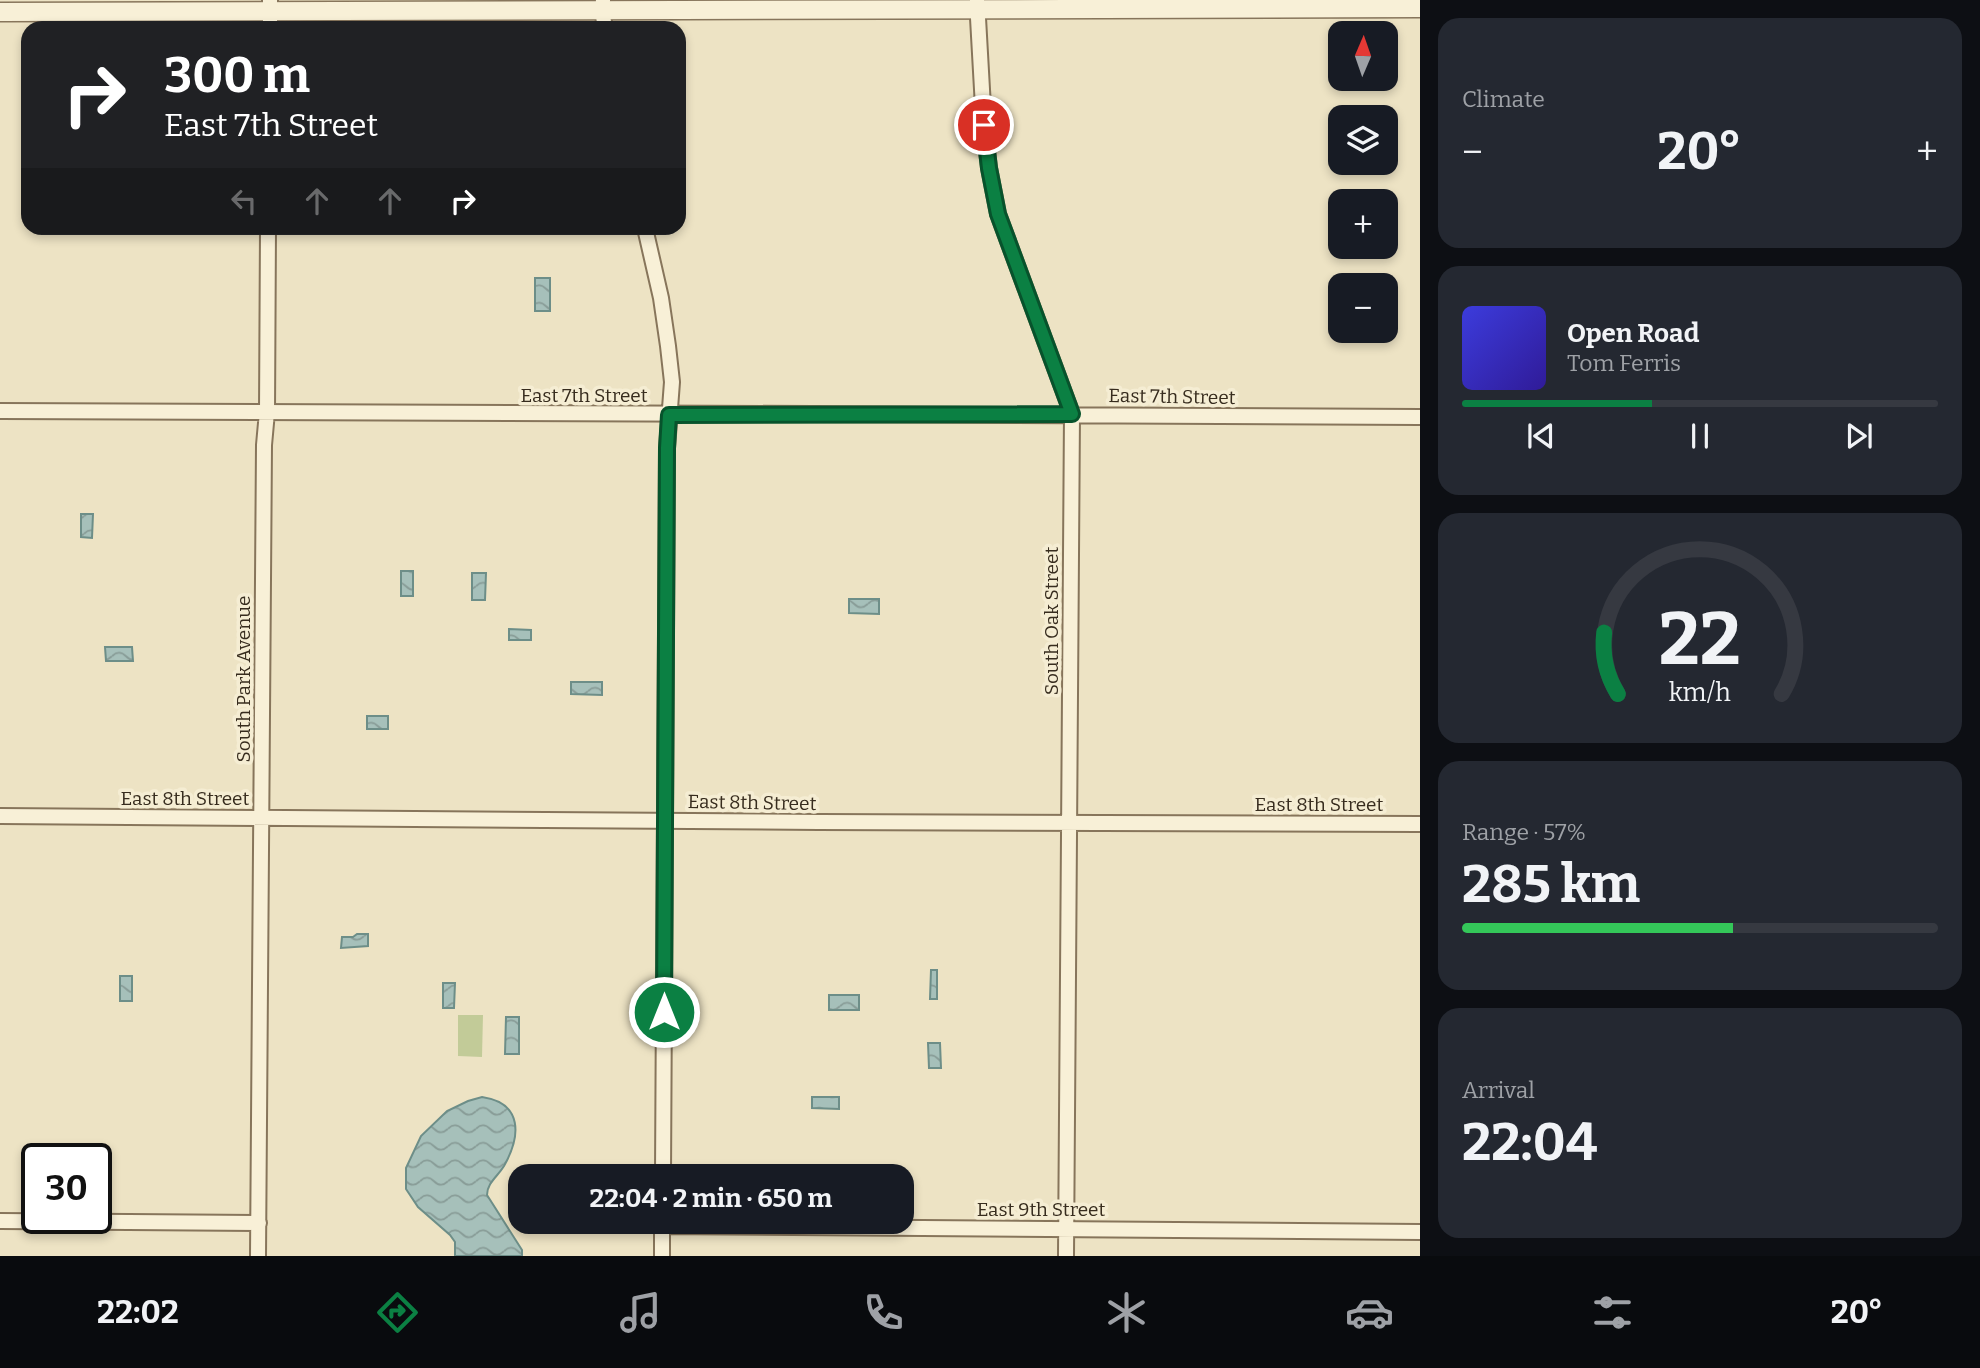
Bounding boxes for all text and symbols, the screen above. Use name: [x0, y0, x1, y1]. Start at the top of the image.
north arrow: [1328, 21, 1398, 91]
map controls: [1328, 21, 1398, 343]
text: 300 m: [164, 46, 310, 105]
icon: right: [49, 49, 140, 140]
text: Climate: [1462, 85, 1545, 113]
pin: [954, 95, 1014, 155]
button: layers: [1328, 105, 1398, 175]
text: East 7th Street: [164, 106, 378, 144]
icon: arrive: [965, 106, 1003, 144]
text: 20°: [1657, 120, 1742, 183]
text: −: [1462, 129, 1483, 175]
text: +: [1916, 129, 1938, 175]
icon: left: [225, 182, 263, 220]
icon: ahead: [298, 182, 336, 220]
icon: ahead: [371, 182, 409, 220]
icon: right: [444, 182, 482, 220]
button: +: [1328, 189, 1398, 259]
button: −: [1328, 273, 1398, 343]
text: Open Road: [1567, 318, 1699, 349]
text: Tom Ferris: [1567, 349, 1681, 377]
street label: East 7th Street: [520, 384, 648, 407]
street label: East 7th Street: [1108, 384, 1236, 409]
icon: previous: [1522, 417, 1560, 455]
icon: pause: [1681, 417, 1719, 455]
icon: next: [1840, 417, 1878, 455]
street label: South Oak Street: [1040, 547, 1063, 695]
street label: South Park Avenue: [232, 596, 255, 762]
text: 22: [1659, 596, 1741, 683]
text: km/h: [1669, 678, 1731, 708]
street label: East 8th Street: [121, 787, 250, 810]
street label: East 8th Street: [687, 790, 817, 815]
street label: East 8th Street: [1255, 793, 1384, 816]
text: Range · 57%: [1462, 818, 1586, 846]
text: 285 km: [1462, 853, 1640, 916]
position arrow: [627, 975, 701, 1049]
text: Arrival: [1462, 1076, 1535, 1104]
text: 22:04: [1462, 1111, 1597, 1174]
speed limit sign: 30: [21, 1143, 112, 1234]
text: 22:04 · 2 min · 650 m: [590, 1183, 832, 1214]
street label: East 9th Street: [977, 1198, 1105, 1221]
icon: directions: [373, 1288, 422, 1337]
icon: music: [616, 1288, 665, 1337]
icon: phone: [859, 1288, 908, 1337]
icon: climate: [1102, 1288, 1151, 1337]
icon: car: [1345, 1288, 1394, 1337]
icon: filters: [1588, 1288, 1637, 1337]
text: 22:02: [97, 1293, 179, 1331]
text: 20°: [1831, 1293, 1883, 1331]

